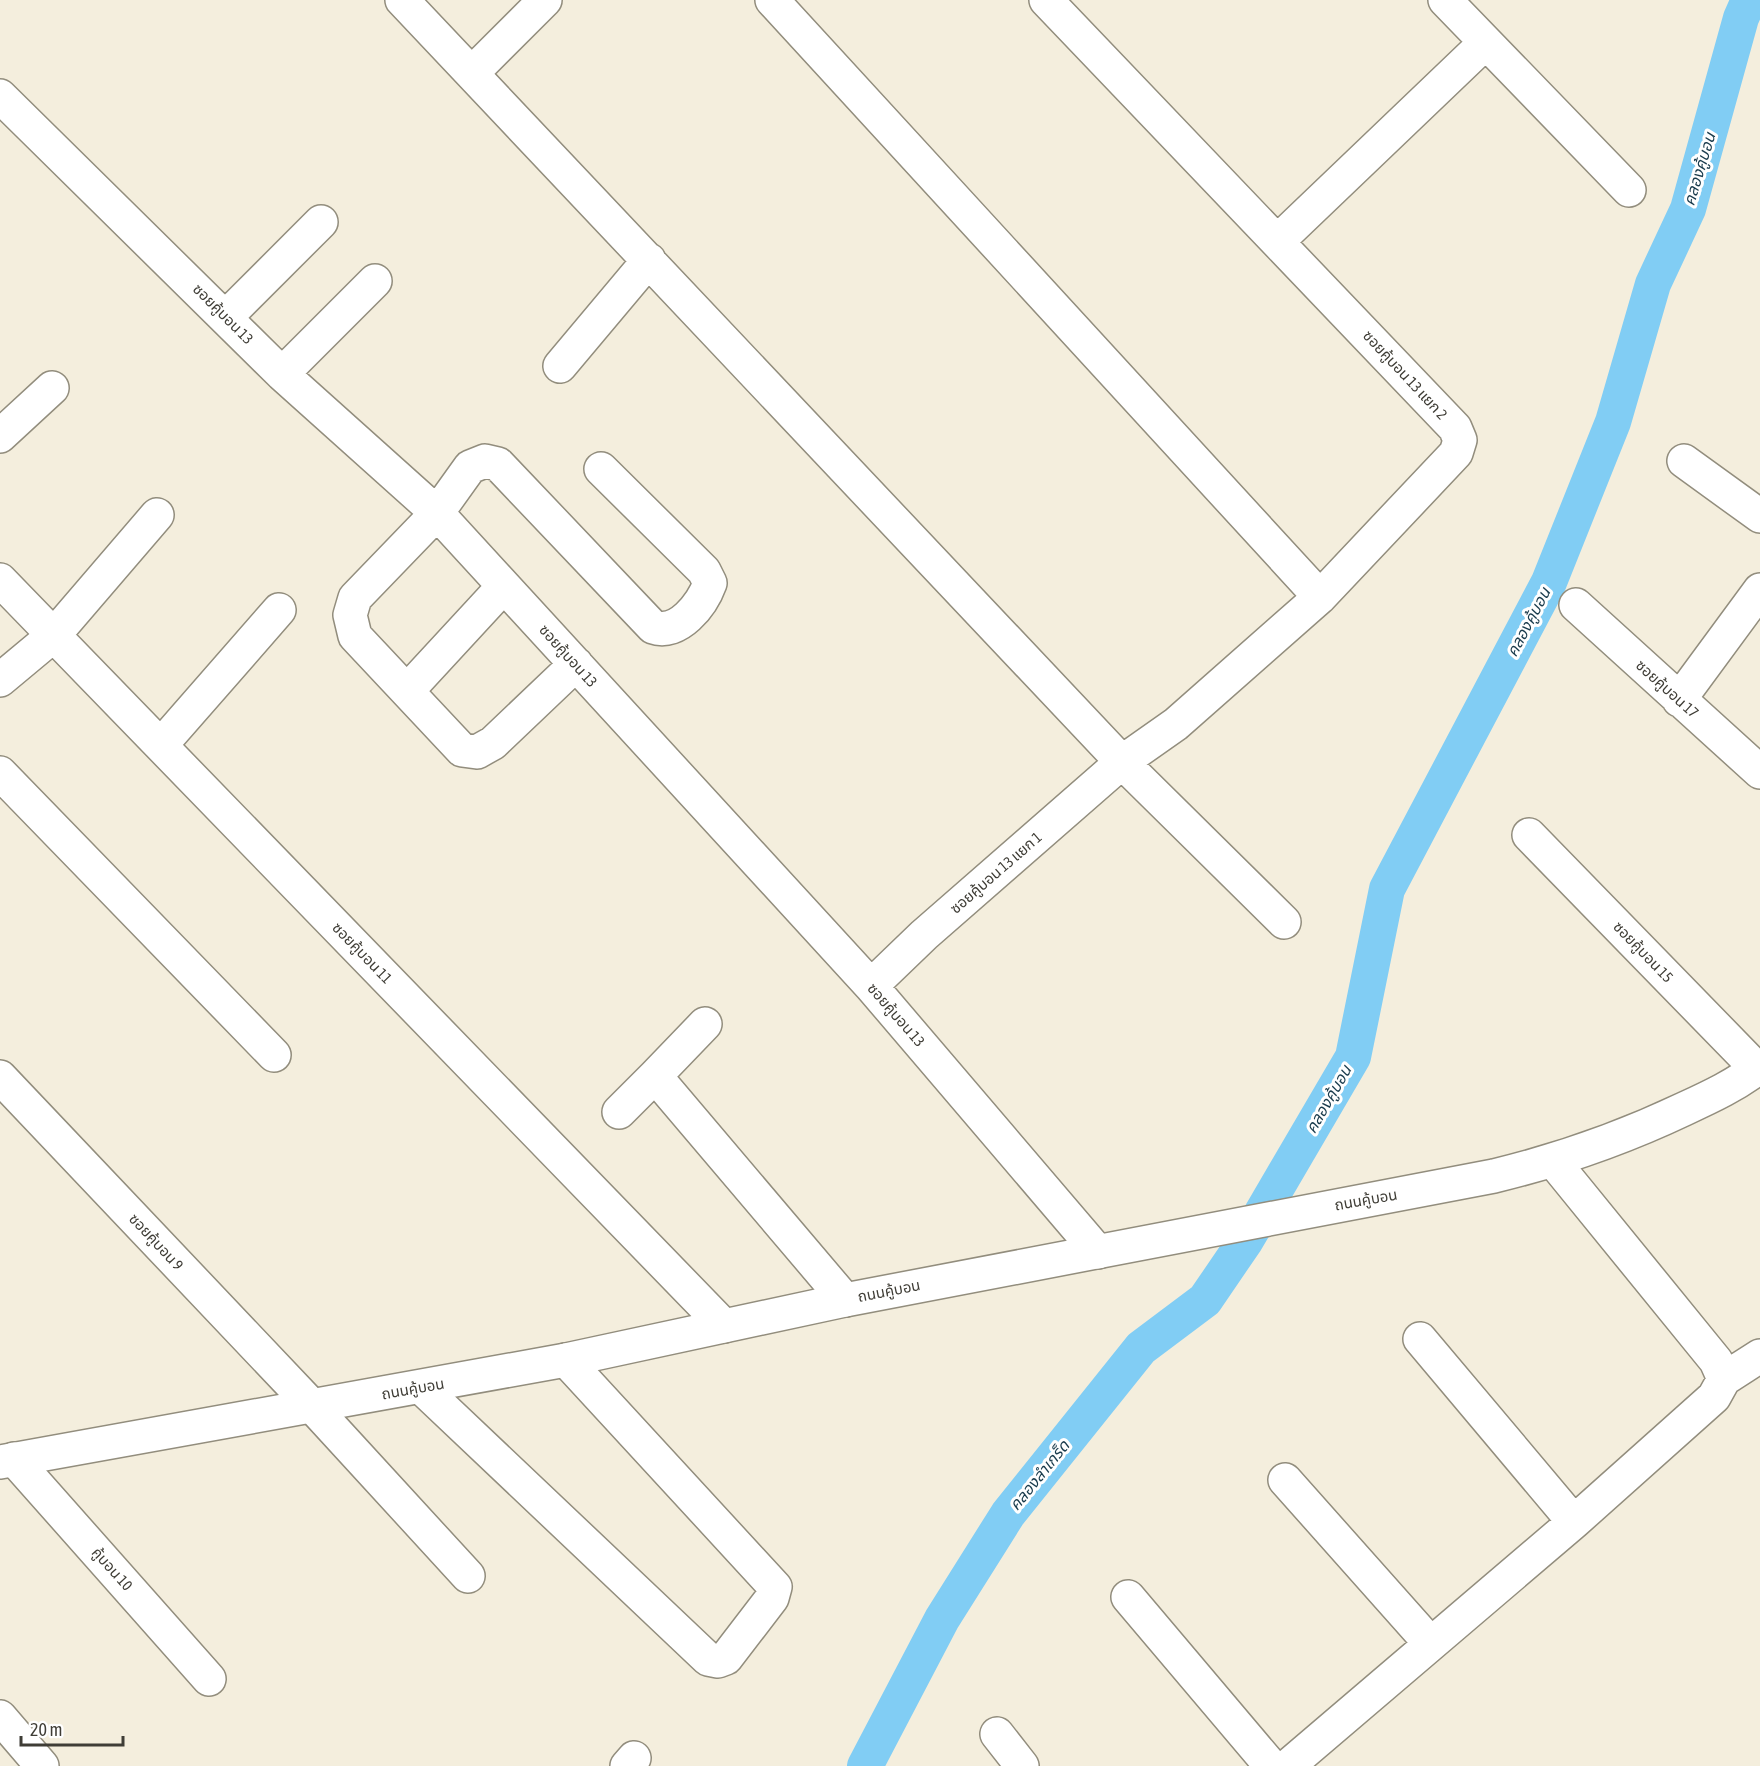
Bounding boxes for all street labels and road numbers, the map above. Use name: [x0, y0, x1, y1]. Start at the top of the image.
street label: ซอยคู้บอน 13: [189, 280, 257, 348]
street label: ซอยคู้บอน 13 แยก 2: [1359, 327, 1451, 423]
street label: ซอยคู้บอน 13: [535, 621, 601, 691]
street label: ซอยคู้บอน 17: [1632, 656, 1702, 722]
street label: ซอยคู้บอน 13 แยก 1: [947, 828, 1045, 918]
street label: ซอยคู้บอน 15: [1609, 918, 1677, 986]
street label: ซอยคู้บอน 11: [328, 919, 396, 987]
street label: ซอยคู้บอน 13: [864, 980, 928, 1050]
street label: ถนนคู้บอน: [1333, 1186, 1399, 1214]
street label: ซอยคู้บอน 9: [125, 1210, 187, 1274]
street label: ถนนคู้บอน: [856, 1276, 922, 1306]
street label: ถนนคู้บอน: [380, 1375, 446, 1403]
street label: คู้บอน 10: [88, 1544, 136, 1594]

